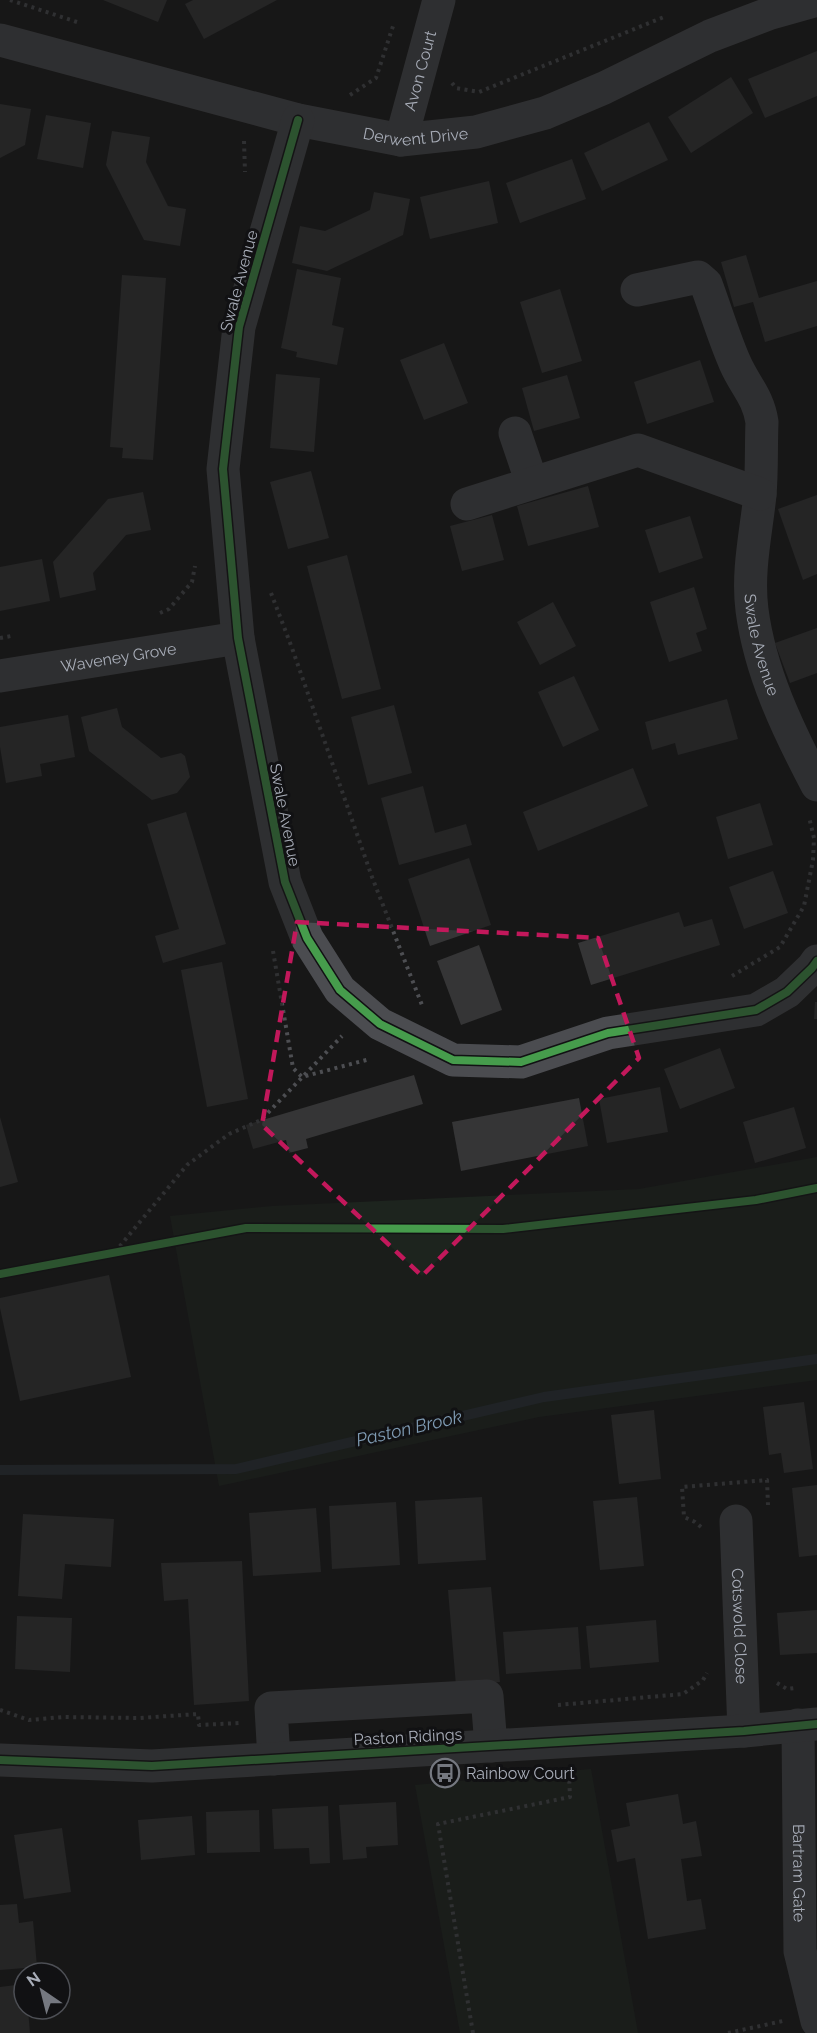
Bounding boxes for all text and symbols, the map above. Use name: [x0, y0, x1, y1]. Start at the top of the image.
street label: Avon Court: [400, 28, 440, 113]
street label: Derwent Drive: [362, 123, 469, 150]
street label: Swale Avenue: [216, 228, 262, 334]
street label: Swale Avenue: [741, 593, 783, 698]
street label: Waveney Grove: [59, 639, 178, 676]
street label: Swale Avenue: [266, 762, 304, 868]
water label: Paston Brook: [354, 1406, 464, 1450]
street label: Cotswold Close: [728, 1568, 752, 1684]
street label: Paston Ridings: [353, 1725, 463, 1749]
bus stop icon: Rainbow Court: [429, 1757, 461, 1789]
place label: Rainbow Court: [466, 1764, 575, 1783]
street label: Bartram Gate: [789, 1824, 809, 1922]
north arrow: [12, 1961, 72, 2021]
text: N: [23, 1968, 44, 1990]

